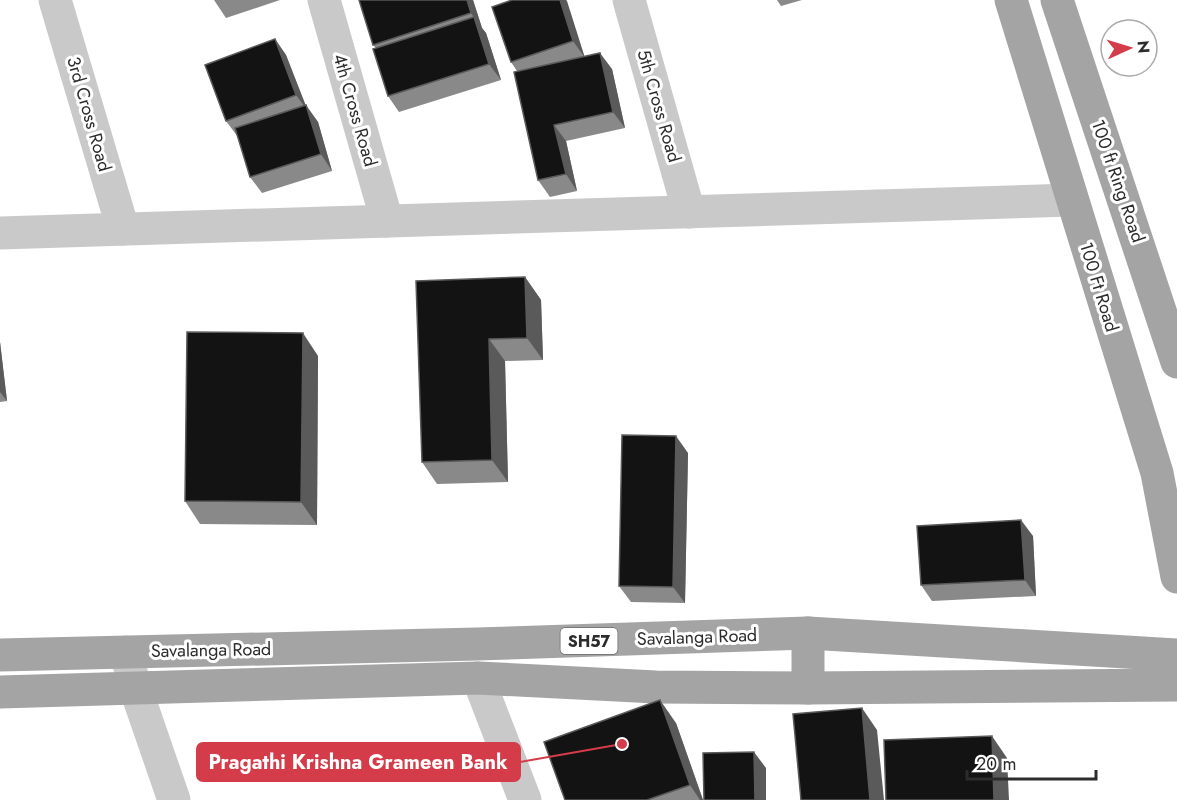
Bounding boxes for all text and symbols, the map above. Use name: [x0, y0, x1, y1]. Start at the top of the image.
north arrow: [1099, 18, 1159, 78]
text: N: [1132, 40, 1155, 54]
street label: 5th Cross Road: [630, 47, 688, 165]
street label: 4th Cross Road: [326, 50, 384, 170]
street label: 3rd Cross Road: [60, 53, 118, 175]
street label: 100 ft Ring Road: [1085, 116, 1151, 246]
street label: 100 Ft Road: [1073, 239, 1125, 335]
street label: Savalanga Road: [636, 622, 758, 652]
road number: SH57: [560, 628, 618, 654]
street label: Savalanga Road: [151, 636, 271, 664]
callout: Pragathi Krishna Grameen Bank: [197, 743, 520, 781]
scale bar: [967, 743, 1096, 781]
text: Pragathi Krishna Grameen Bank: [209, 748, 508, 777]
text: 20 m: [976, 751, 1016, 777]

